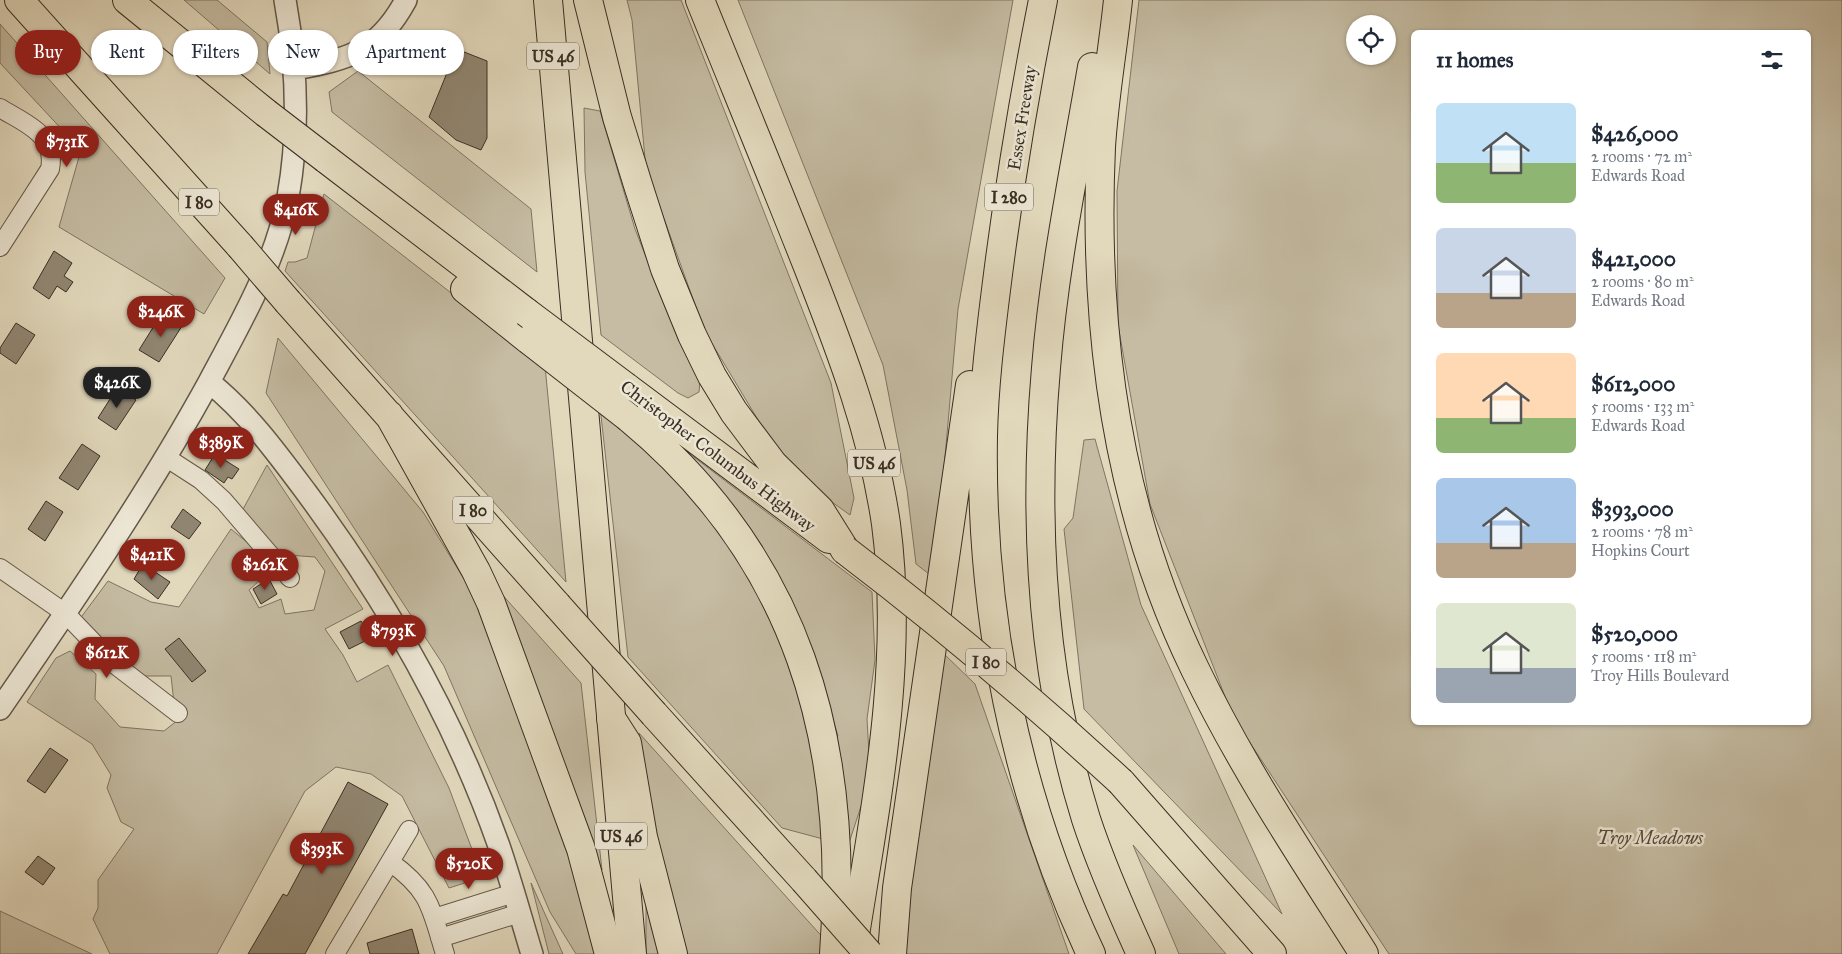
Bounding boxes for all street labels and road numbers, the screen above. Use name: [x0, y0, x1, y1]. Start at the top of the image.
road number: US 46: [527, 42, 579, 70]
street label: Essex Freeway: [1003, 63, 1041, 172]
road number: I 280: [985, 183, 1033, 210]
road number: I 80: [179, 188, 219, 216]
street label: Christopher Columbus Highway: [615, 375, 820, 538]
road number: US 46: [848, 449, 900, 476]
road number: I 80: [453, 496, 493, 524]
road number: I 80: [966, 649, 1006, 676]
road number: US 46: [595, 822, 647, 849]

